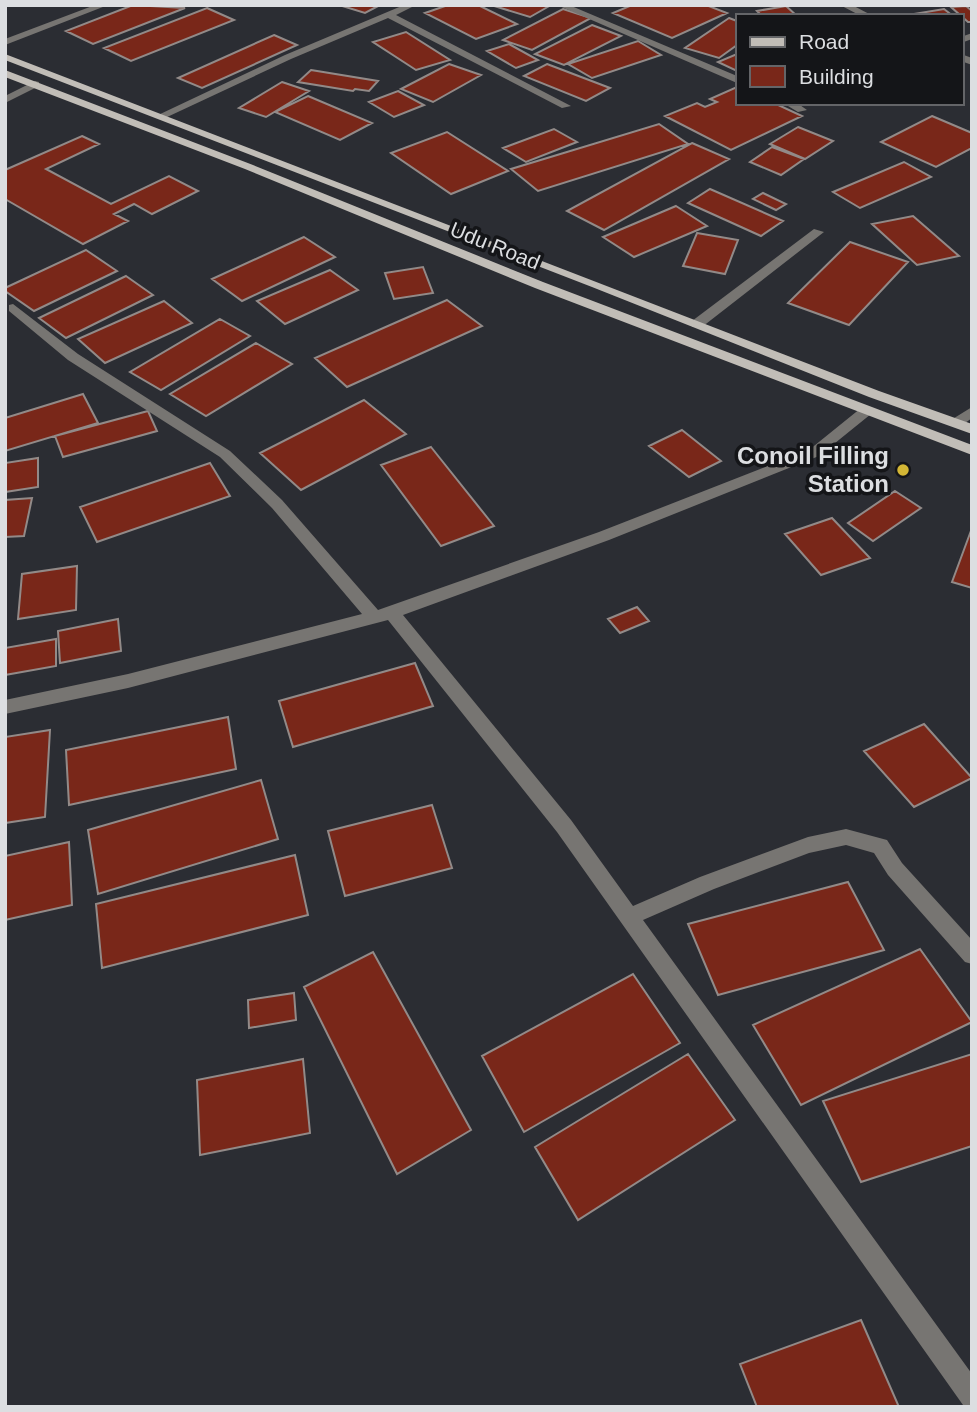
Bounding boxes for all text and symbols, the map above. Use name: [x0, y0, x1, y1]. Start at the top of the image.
legend: [736, 14, 963, 105]
text: Road: [799, 30, 849, 53]
text: Building: [799, 65, 874, 88]
street label: Udu Road: [447, 217, 543, 274]
place label: Conoil Filling Station: [737, 442, 889, 497]
marker: Conoil Filling Station: [895, 462, 911, 478]

